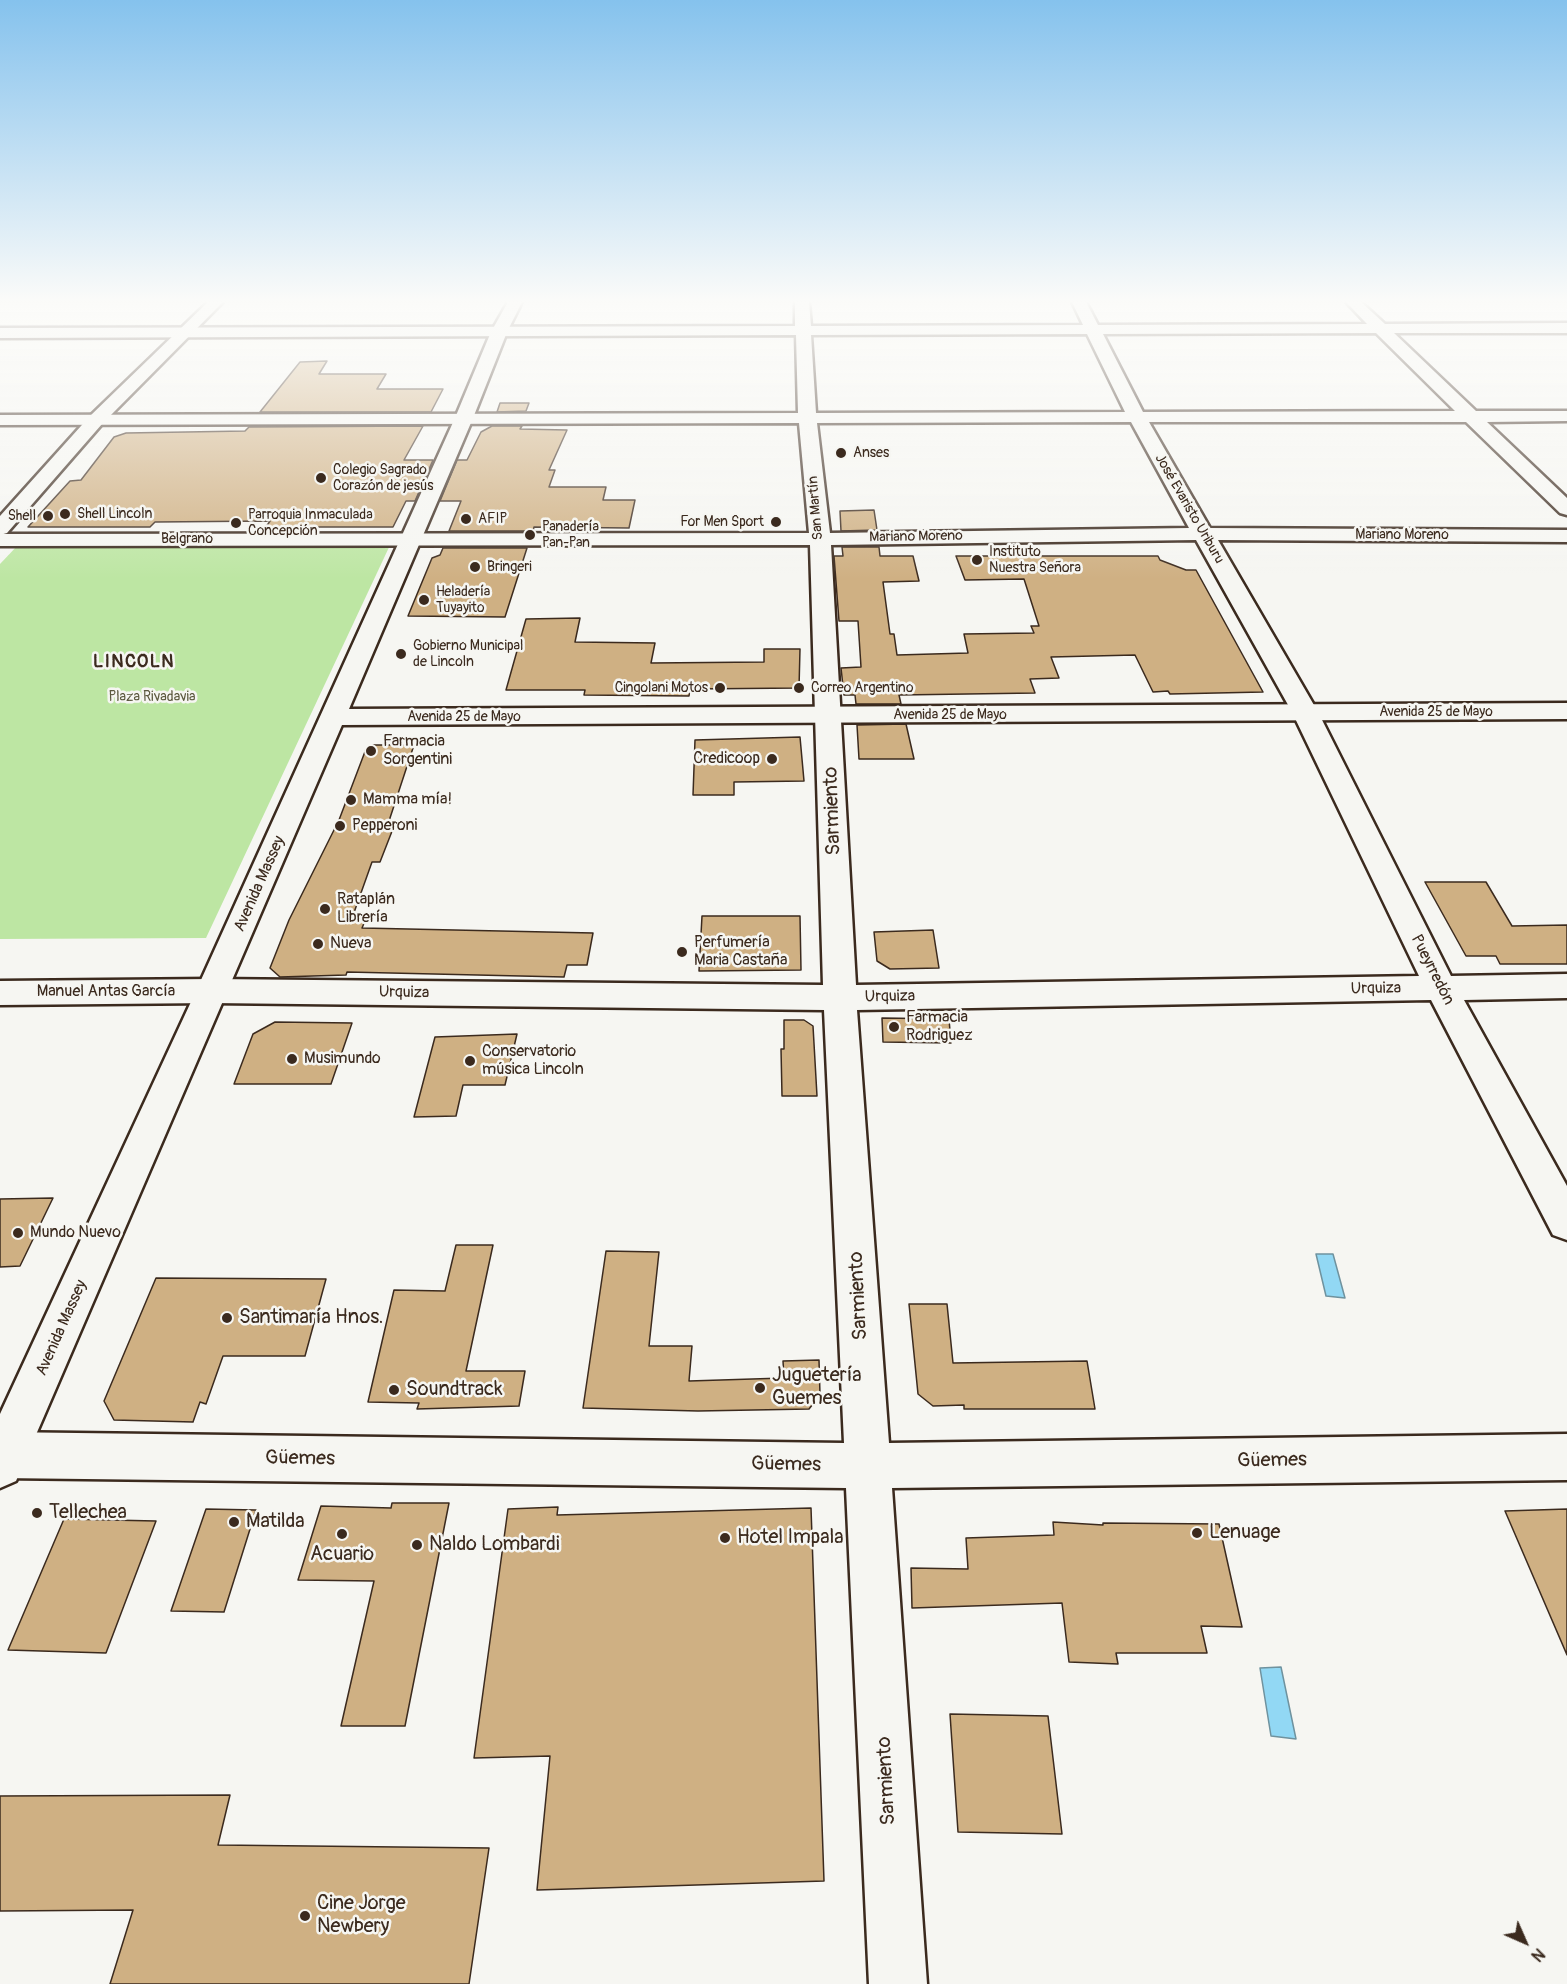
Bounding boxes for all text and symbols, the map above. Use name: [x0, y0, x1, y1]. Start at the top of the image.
place label: Anses: [853, 445, 889, 461]
marker: Anses: [834, 446, 848, 460]
street label: José Evaristo Uriburu: [1151, 451, 1227, 567]
place label: Colegio Sagrado Corazón de jesús: [333, 462, 433, 494]
marker: Colegio Sagrado Corazón de jesús: [314, 471, 328, 485]
street label: San Martín: [805, 475, 827, 541]
place label: Shell Lincoln: [77, 506, 152, 522]
marker: Shell Lincoln: [58, 507, 72, 521]
place label: Parroquia Inmaculada Concepción: [248, 507, 373, 540]
place label: Shell: [8, 508, 36, 524]
marker: Shell: [41, 509, 55, 523]
place label: AFIP: [478, 511, 507, 527]
marker: AFIP: [459, 512, 473, 526]
place label: For Men Sport: [680, 514, 764, 530]
marker: For Men Sport: [769, 515, 783, 529]
marker: Parroquia Inmaculada Concepción: [229, 516, 243, 530]
place label: Panadería Pan-Pan: [542, 519, 599, 552]
street label: Mariano Moreno: [1355, 527, 1449, 543]
marker: Panadería Pan-Pan: [523, 528, 537, 542]
street label: Mariano Moreno: [869, 528, 963, 546]
street label: Belgrano: [161, 531, 213, 547]
place label: Instituto Nuestra Señora: [989, 544, 1081, 576]
marker: Instituto Nuestra Señora: [970, 553, 984, 567]
place label: Bringeri: [487, 559, 532, 575]
marker: Bringeri: [468, 560, 482, 574]
place label: Heladería Tuyayito: [436, 584, 490, 616]
marker: Heladería Tuyayito: [417, 593, 431, 607]
place label: Gobierno Municipal de Lincoln: [413, 638, 523, 670]
marker: Gobierno Municipal de Lincoln: [394, 647, 408, 661]
district label: LINCOLN: [93, 651, 175, 673]
place label: Cingolani Motos: [615, 680, 708, 696]
place label: Correo Argentino: [811, 680, 914, 696]
marker: Cingolani Motos: [713, 681, 727, 695]
marker: Correo Argentino: [792, 681, 806, 695]
park label: Plaza Rivadavia: [109, 689, 195, 705]
street label: Avenida 25 de Mayo: [1379, 704, 1493, 720]
street label: Avenida 25 de Mayo: [893, 707, 1007, 723]
street label: Avenida 25 de Mayo: [407, 709, 521, 725]
place label: Farmacia Sorgentini: [383, 732, 452, 770]
marker: Farmacia Sorgentini: [364, 744, 378, 758]
place label: Credicoop: [693, 749, 760, 769]
marker: Credicoop: [765, 752, 779, 766]
street label: Sarmiento: [819, 766, 847, 856]
place label: Mamma mía!: [363, 790, 452, 810]
marker: Mamma mía!: [344, 793, 358, 807]
place label: Pepperoni: [352, 816, 417, 836]
marker: Pepperoni: [333, 819, 347, 833]
street label: Avenida Massey: [230, 833, 290, 935]
place label: Rataplán Librería: [337, 890, 395, 928]
marker: Rataplán Librería: [318, 902, 332, 916]
street label: Pueyrredón: [1406, 932, 1458, 1008]
place label: Perfumería Maria Castaña: [694, 933, 787, 971]
place label: Nueva: [330, 934, 371, 954]
marker: Nueva: [311, 937, 325, 951]
marker: Perfumería Maria Castaña: [675, 945, 689, 959]
street label: Urquiza: [1351, 979, 1401, 999]
street label: Manuel Antas García: [37, 982, 175, 1002]
street label: Urquiza: [379, 983, 429, 1003]
street label: Urquiza: [865, 987, 915, 1007]
place label: Farmacia Rodriguez: [906, 1008, 973, 1046]
marker: Farmacia Rodriguez: [887, 1020, 901, 1034]
place label: Conservatorio música Lincoln: [482, 1042, 584, 1080]
place label: Musimundo: [304, 1049, 381, 1069]
marker: Musimundo: [285, 1052, 299, 1066]
marker: Conservatorio música Lincoln: [463, 1054, 477, 1068]
place label: Mundo Nuevo: [30, 1223, 121, 1243]
marker: Mundo Nuevo: [11, 1226, 25, 1240]
street label: Sarmiento: [845, 1251, 873, 1341]
street label: Avenida Massey: [32, 1277, 92, 1379]
place label: Santimaría Hnos.: [239, 1306, 383, 1330]
marker: Santimaría Hnos.: [220, 1311, 234, 1325]
place label: Juguetería Guemes: [772, 1364, 862, 1411]
place label: Soundtrack: [406, 1378, 503, 1402]
marker: Juguetería Guemes: [753, 1381, 767, 1395]
marker: Soundtrack: [387, 1383, 401, 1397]
street label: Güemes: [265, 1446, 335, 1472]
street label: Güemes: [1237, 1448, 1307, 1474]
street label: Güemes: [751, 1452, 821, 1478]
place label: Tellechea: [49, 1501, 127, 1525]
marker: Tellechea: [30, 1506, 44, 1520]
place label: Matilda: [246, 1510, 305, 1534]
marker: Matilda: [227, 1515, 241, 1529]
place label: Lenuage: [1209, 1521, 1280, 1545]
place label: Hotel Impala: [737, 1526, 844, 1550]
marker: Lenuage: [1190, 1526, 1204, 1540]
marker: Acuario: [335, 1527, 349, 1541]
marker: Hotel Impala: [718, 1531, 732, 1545]
place label: Naldo Lombardi: [429, 1533, 559, 1557]
marker: Naldo Lombardi: [410, 1538, 424, 1552]
place label: Acuario: [310, 1543, 374, 1567]
street label: Sarmiento: [873, 1736, 901, 1826]
place label: Cine Jorge Newbery: [317, 1892, 406, 1939]
marker: Cine Jorge Newbery: [298, 1909, 312, 1923]
north arrow: [1495, 1912, 1555, 1972]
text: N: [1527, 1944, 1549, 1966]

